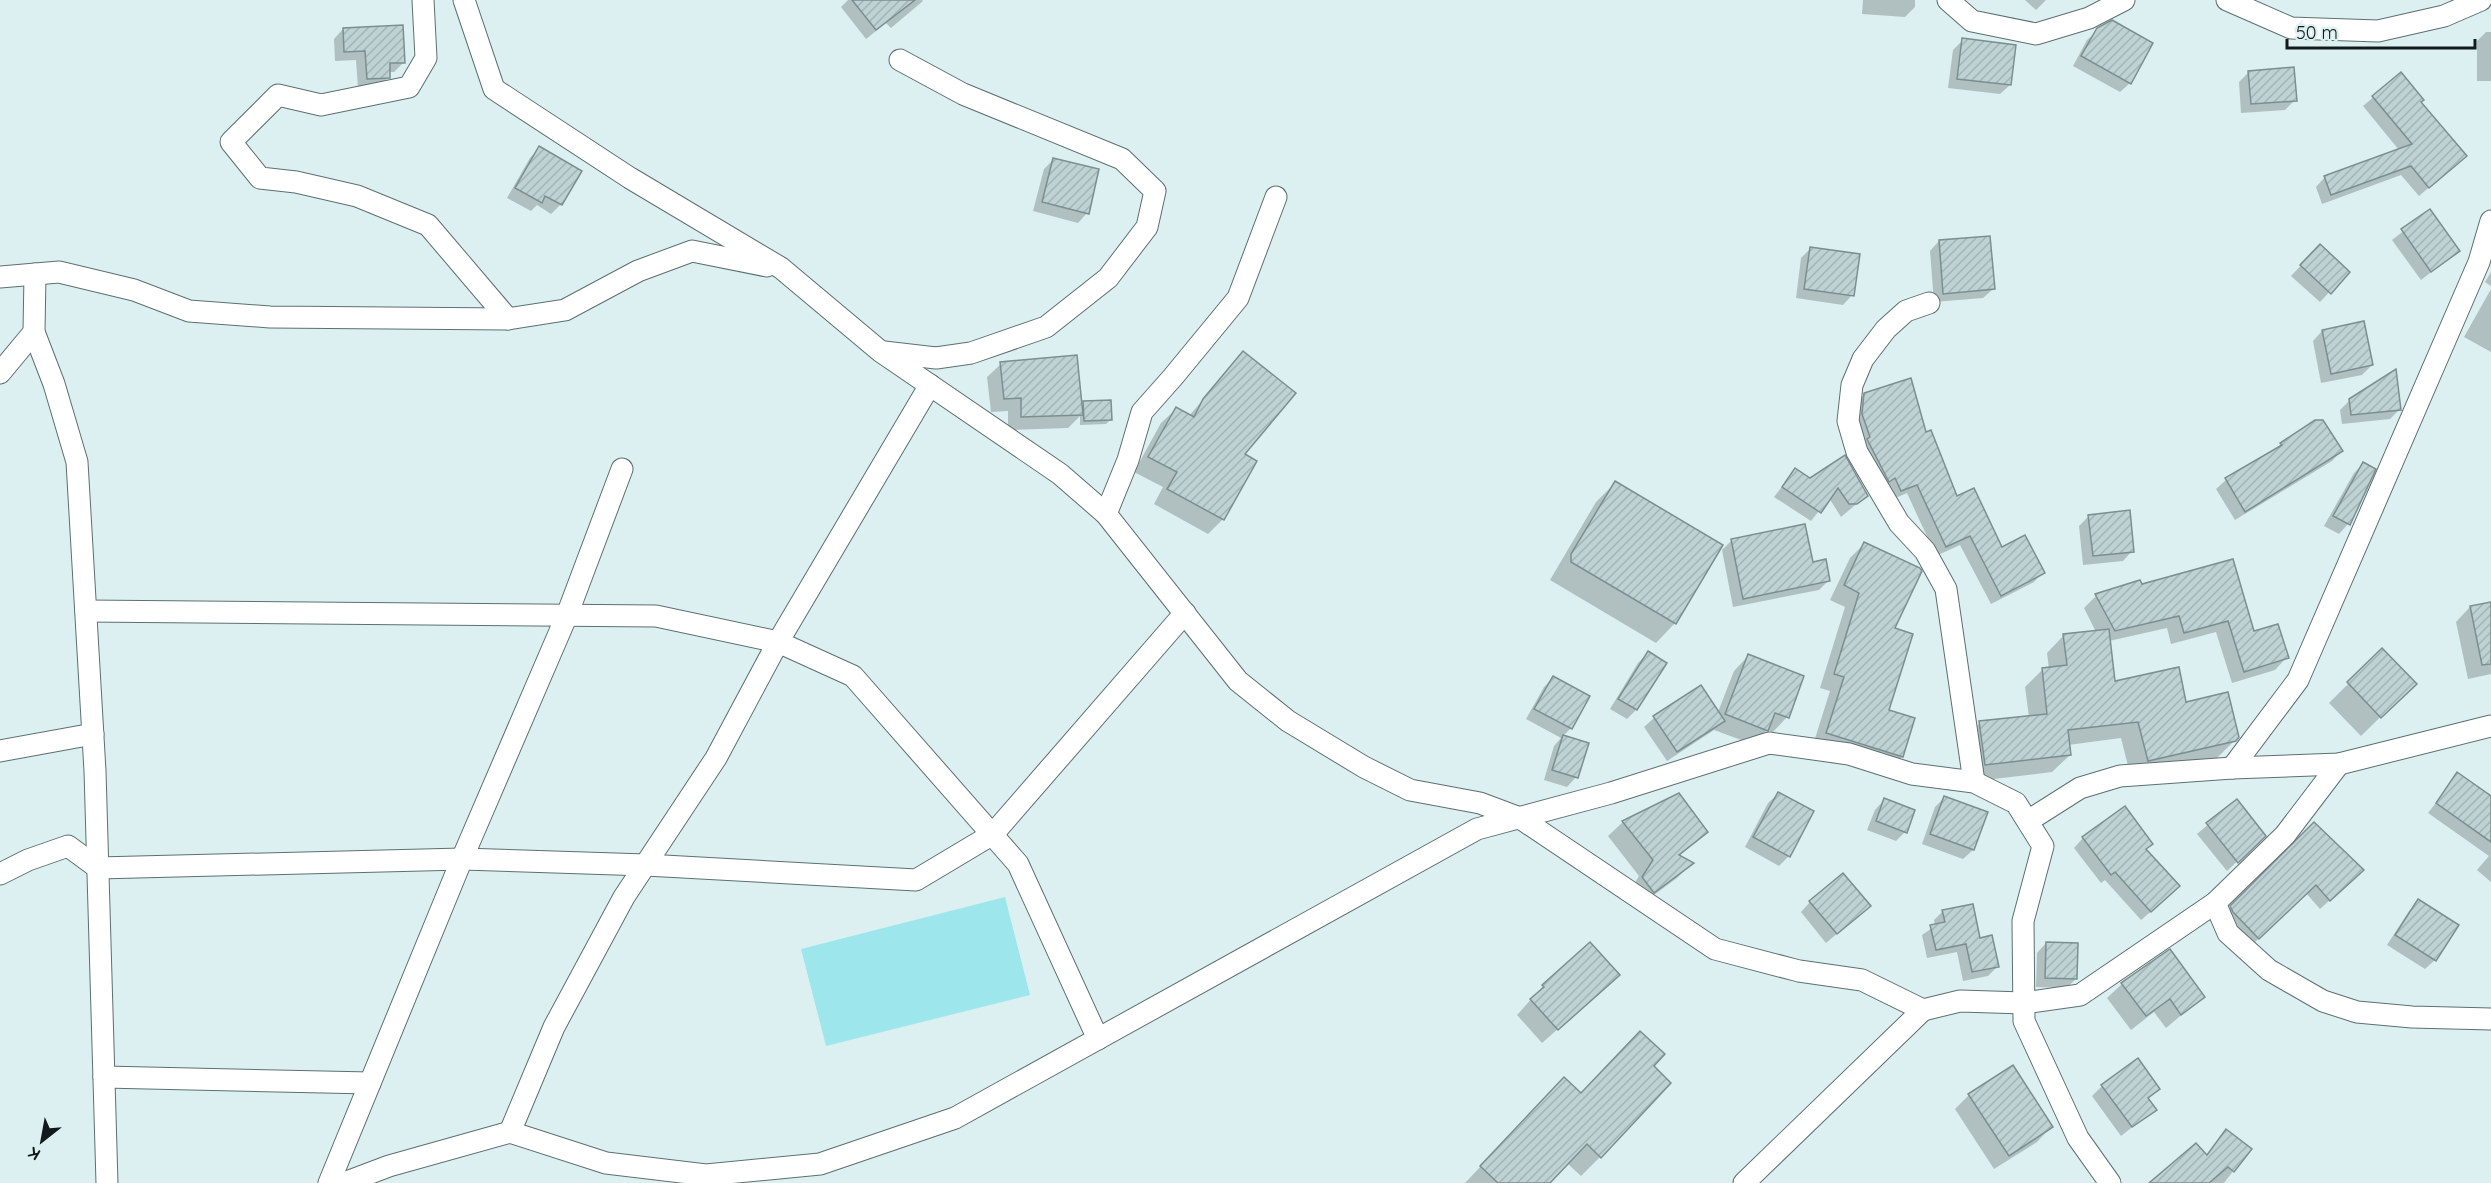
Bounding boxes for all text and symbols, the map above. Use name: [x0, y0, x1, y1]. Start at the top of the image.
scale bar: [2287, 12, 2474, 50]
text: 50 m: [2296, 21, 2338, 44]
north arrow: [12, 1111, 72, 1171]
text: K: [25, 1143, 44, 1165]

